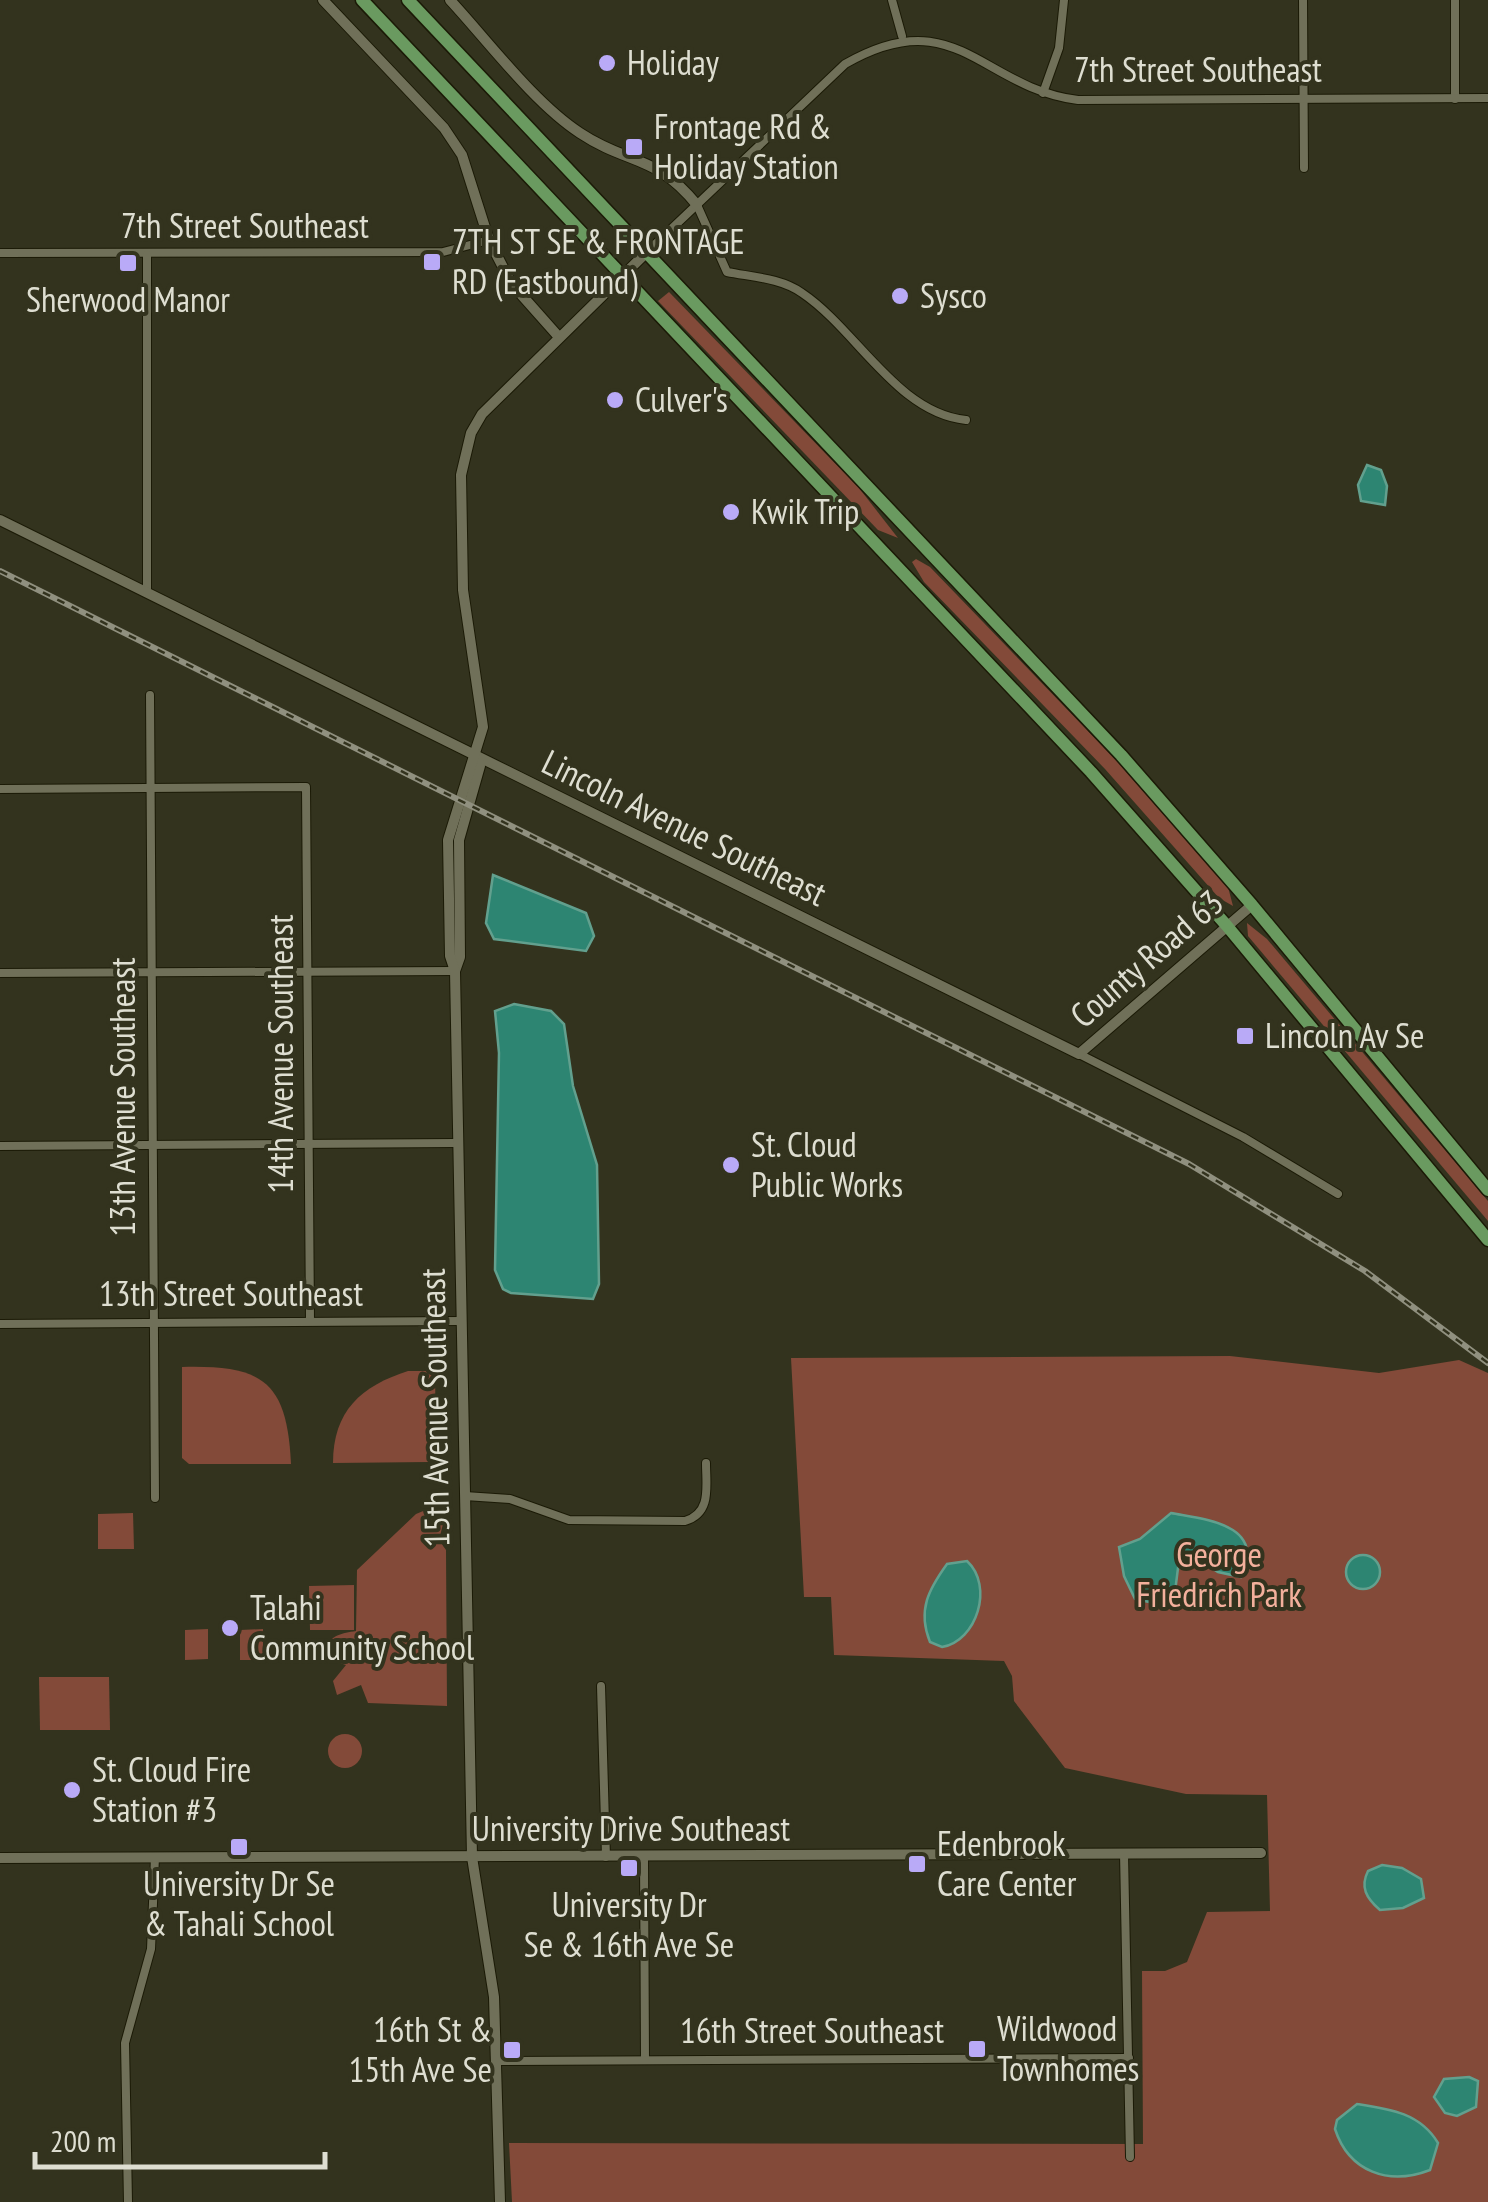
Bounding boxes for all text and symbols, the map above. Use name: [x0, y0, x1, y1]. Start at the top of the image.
place label: Holiday: [627, 39, 720, 85]
street label: 7th Street Southeast: [1074, 46, 1322, 92]
marker: Holiday: [596, 52, 618, 74]
place label: Frontage Rd & Holiday Station: [654, 103, 839, 189]
marker: Frontage Rd & Holiday Station: [623, 136, 645, 158]
street label: 7th Street Southeast: [121, 202, 369, 248]
place label: 7TH ST SE & FRONTAGE RD (Eastbound): [452, 218, 744, 304]
marker: 7TH ST SE & FRONTAGE RD (Eastbound): [421, 251, 443, 273]
marker: Sherwood Manor: [117, 252, 139, 274]
place label: Sysco: [920, 272, 987, 318]
place label: Sherwood Manor: [26, 276, 230, 322]
marker: Sysco: [889, 285, 911, 307]
place label: Culver's: [635, 376, 728, 422]
marker: Culver's: [604, 389, 626, 411]
place label: Kwik Trip: [751, 488, 859, 534]
marker: Kwik Trip: [720, 501, 742, 523]
street label: Lincoln Avenue Southeast: [535, 738, 834, 916]
street label: County Road 63: [1060, 879, 1233, 1037]
street label: 14th Avenue Southeast: [257, 914, 303, 1194]
street label: 13th Avenue Southeast: [99, 957, 145, 1237]
place label: Lincoln Av Se: [1265, 1012, 1424, 1058]
marker: Lincoln Av Se: [1234, 1025, 1256, 1047]
place label: St. Cloud Public Works: [751, 1121, 903, 1207]
marker: St. Cloud Public Works: [720, 1154, 742, 1176]
street label: 15th Avenue Southeast: [409, 1268, 459, 1548]
street label: 13th Street Southeast: [99, 1270, 363, 1316]
park label: George Friedrich Park: [1136, 1531, 1302, 1617]
place label: Talahi Community School: [250, 1584, 474, 1670]
marker: Talahi Community School: [219, 1617, 241, 1639]
place label: St. Cloud Fire Station #3: [92, 1746, 251, 1832]
marker: St. Cloud Fire Station #3: [61, 1779, 83, 1801]
street label: University Drive Southeast: [472, 1805, 791, 1851]
place label: Edenbrook Care Center: [937, 1820, 1077, 1906]
marker: University Dr Se & Tahali School: [228, 1836, 250, 1858]
marker: Edenbrook Care Center: [906, 1853, 928, 1875]
marker: University Dr Se & 16th Ave Se: [618, 1857, 640, 1879]
place label: University Dr Se & Tahali School: [143, 1860, 335, 1946]
place label: University Dr Se & 16th Ave Se: [524, 1881, 734, 1967]
place label: Wildwood Townhomes: [997, 2005, 1139, 2091]
place label: 16th St & 15th Ave Se: [349, 2006, 492, 2092]
street label: 16th Street Southeast: [680, 2007, 944, 2053]
marker: Wildwood Townhomes: [966, 2038, 988, 2060]
marker: 16th St & 15th Ave Se: [501, 2039, 523, 2061]
scale bar: [35, 2107, 325, 2169]
text: 200 m: [50, 2121, 116, 2160]

